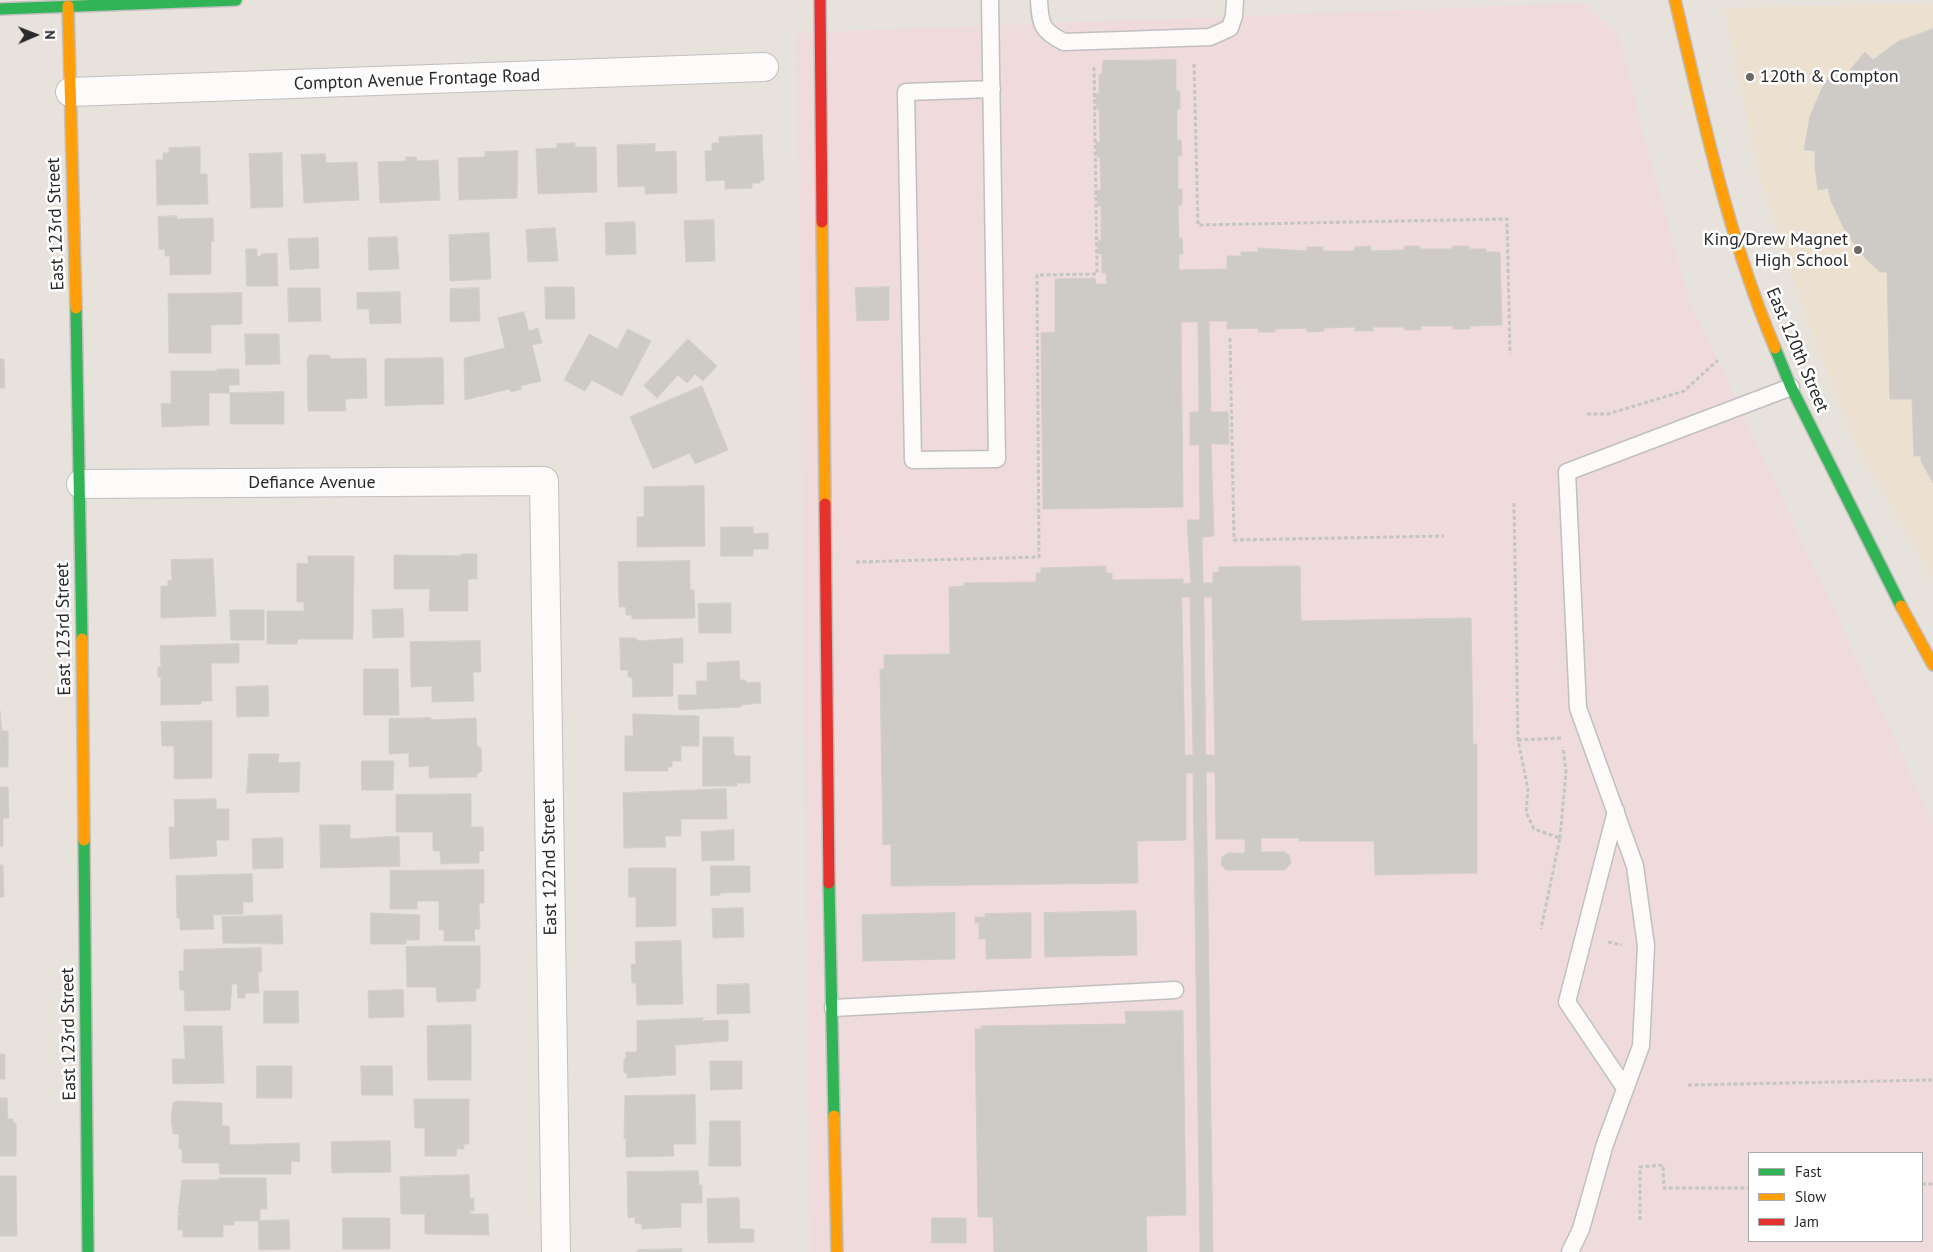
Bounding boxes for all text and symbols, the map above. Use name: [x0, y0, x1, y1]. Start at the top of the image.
north arrow: [10, 10, 60, 60]
text: N: [41, 30, 59, 39]
street label: Compton Avenue Frontage Road: [293, 65, 541, 95]
place label: 120th & Compton: [1760, 66, 1899, 88]
marker: 120th & Compton: [1744, 71, 1756, 83]
street label: East 123rd Street: [43, 157, 69, 291]
place label: King/Drew Magnet High School: [1704, 229, 1848, 272]
marker: King/Drew Magnet High School: [1852, 244, 1864, 256]
street label: East 120th Street: [1761, 284, 1833, 416]
street label: Defiance Avenue: [248, 472, 376, 494]
street label: East 123rd Street: [52, 562, 76, 696]
street label: East 122nd Street: [538, 798, 562, 936]
street label: East 123rd Street: [57, 967, 81, 1101]
legend: [1748, 1152, 1923, 1242]
text: Fast: [1795, 1162, 1822, 1181]
text: Slow: [1795, 1187, 1826, 1206]
text: Jam: [1795, 1212, 1819, 1231]

